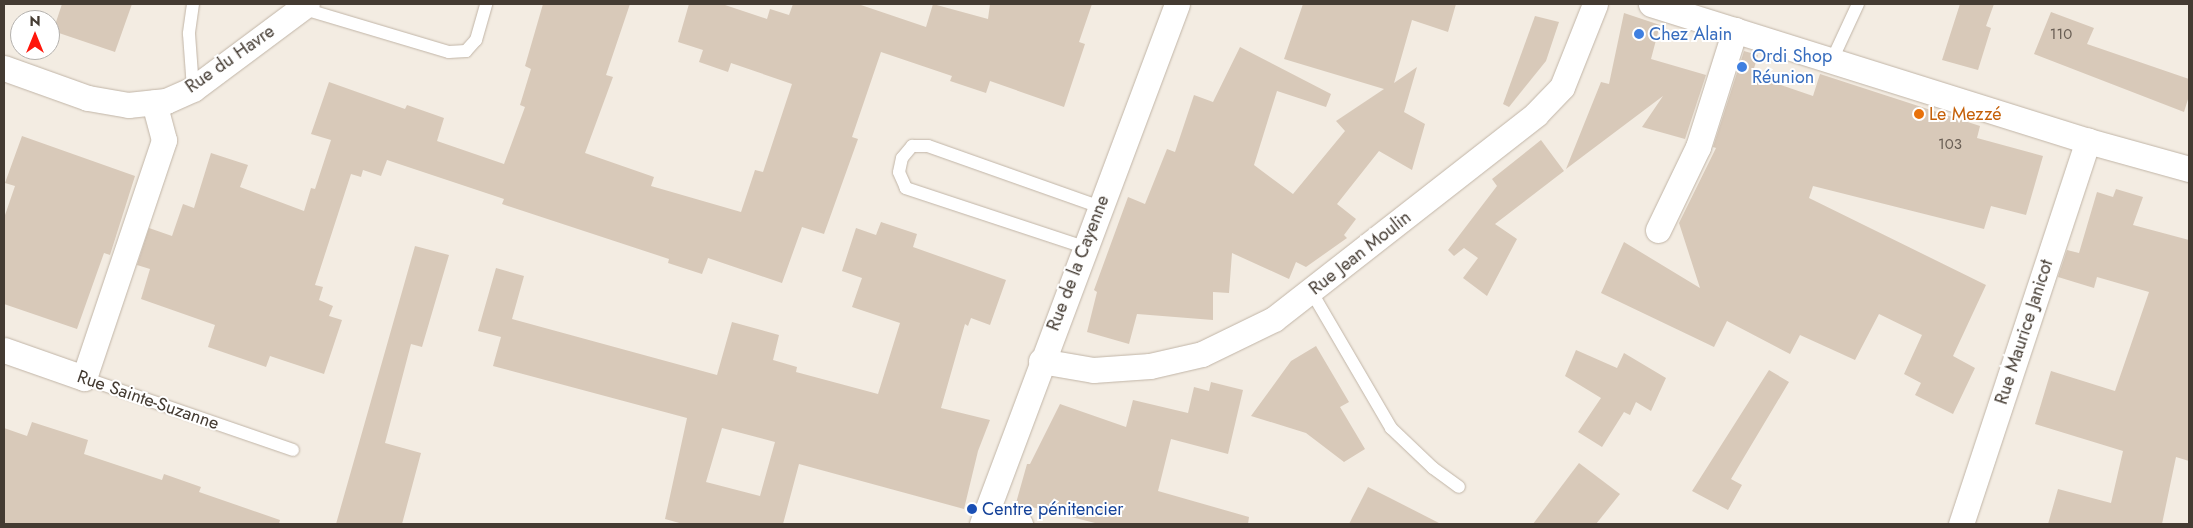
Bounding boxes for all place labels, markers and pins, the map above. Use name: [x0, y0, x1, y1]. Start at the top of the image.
place label: Chez Alain: [1649, 23, 1732, 45]
marker: Chez Alain: [1633, 28, 1645, 40]
place label: Ordi Shop Réunion: [1752, 46, 1832, 88]
marker: Ordi Shop Réunion: [1736, 61, 1748, 73]
place label: Le Mezzé: [1929, 103, 2001, 125]
marker: Le Mezzé: [1913, 108, 1925, 120]
place label: Centre pénitencier: [982, 498, 1123, 520]
marker: Centre pénitencier: [966, 503, 978, 515]

